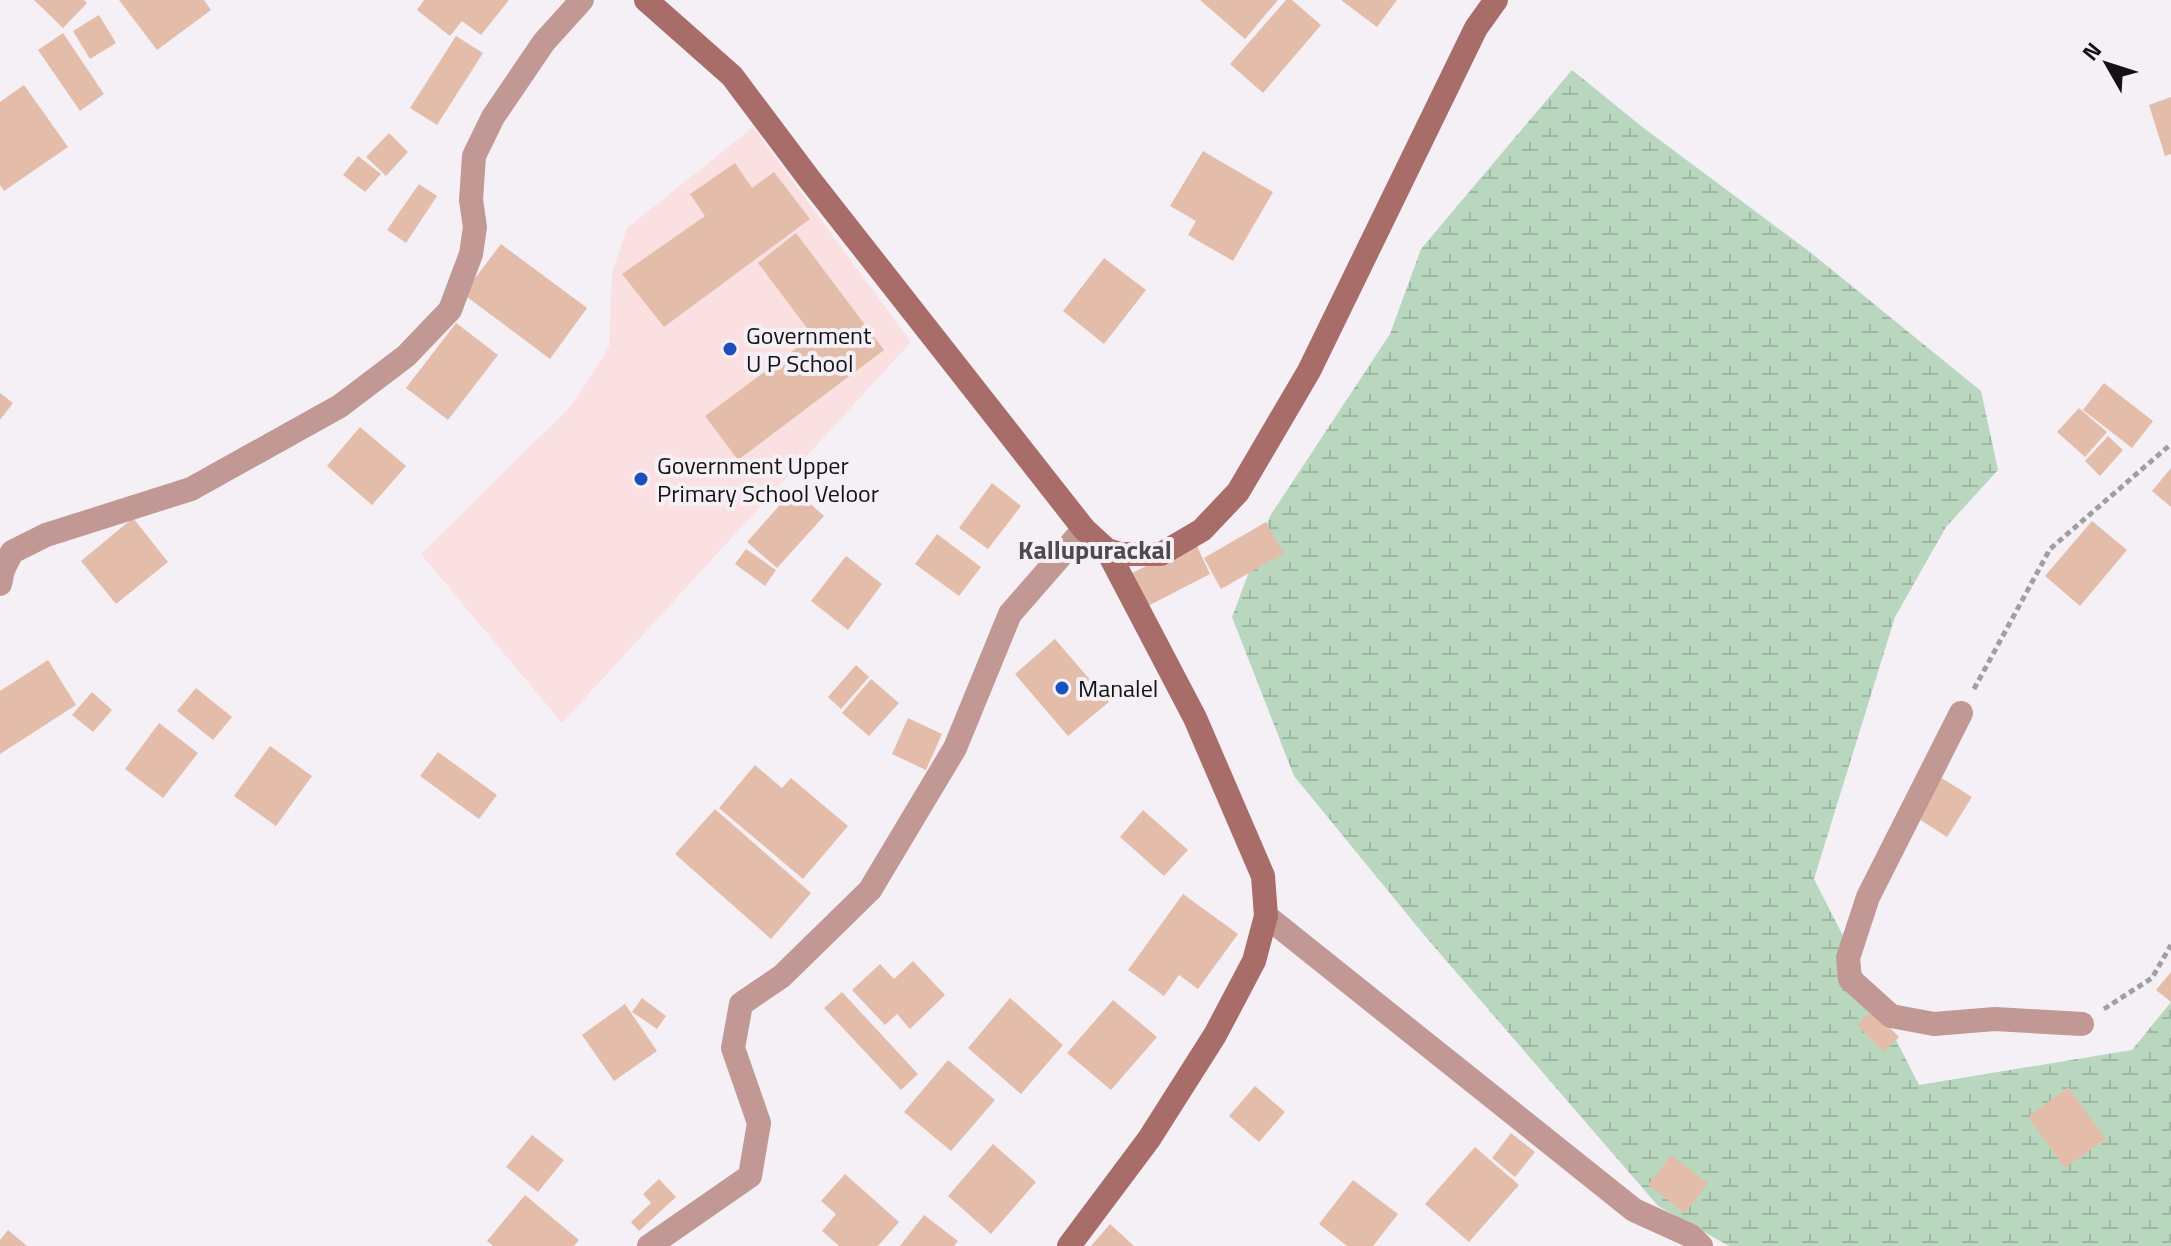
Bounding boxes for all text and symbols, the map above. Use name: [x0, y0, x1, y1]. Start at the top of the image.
north arrow: [2067, 24, 2147, 104]
text: N: [2073, 35, 2109, 68]
place label: Government U P School: [746, 317, 872, 381]
marker: Government U P School: [721, 340, 739, 358]
place label: Government Upper Primary School Veloor: [657, 447, 879, 511]
marker: Government Upper Primary School Veloor: [632, 470, 650, 488]
district label: Kallupurackal: [1018, 530, 1172, 569]
place label: Manalel: [1078, 670, 1158, 706]
marker: Manalel: [1053, 679, 1071, 697]

